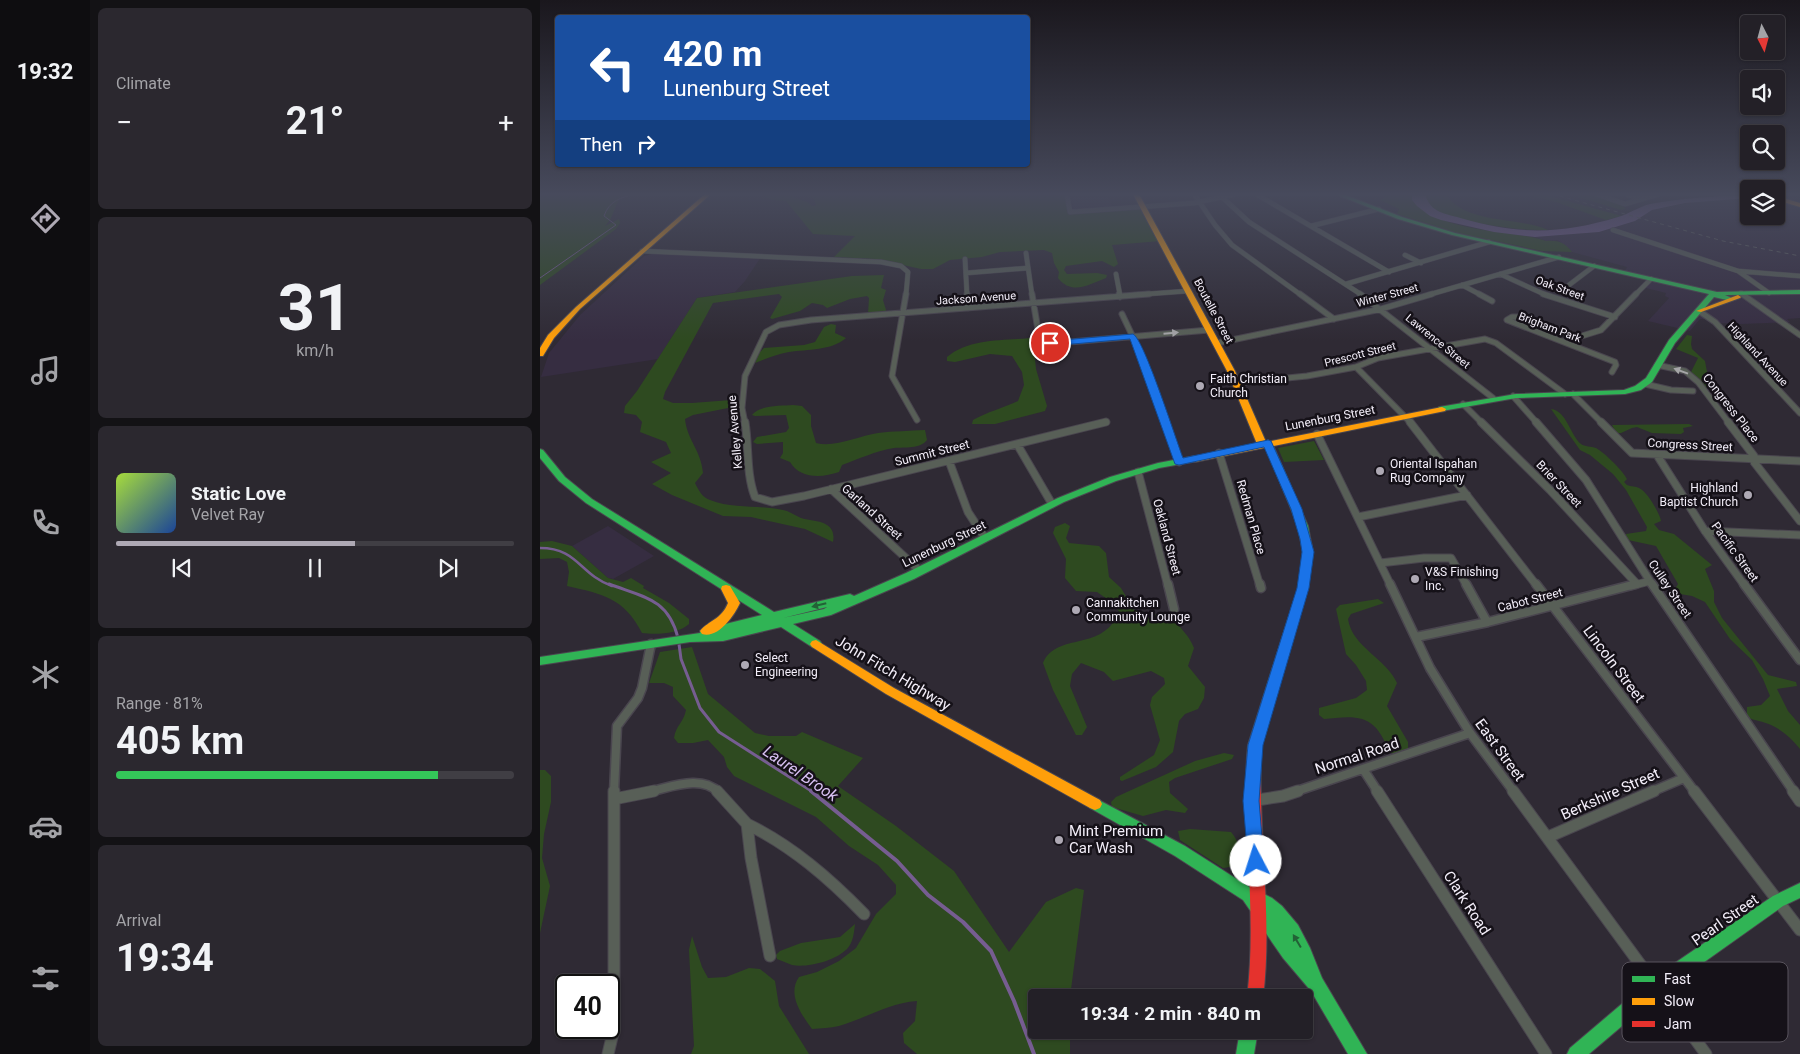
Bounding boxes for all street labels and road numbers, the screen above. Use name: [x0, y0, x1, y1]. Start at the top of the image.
street label: Oak Street: [1534, 274, 1586, 303]
street label: Boutelle Street: [1191, 277, 1236, 346]
street label: Winter Street: [1355, 281, 1420, 310]
street label: Jackson Avenue: [936, 289, 1017, 308]
street label: Brigham Park: [1517, 310, 1583, 346]
street label: Lawrence Street: [1403, 311, 1473, 372]
street label: Highland Avenue: [1725, 320, 1791, 389]
street label: Prescott Street: [1323, 339, 1398, 370]
street label: Congress Place: [1700, 371, 1762, 445]
street label: Kelley Avenue: [725, 395, 745, 469]
street label: Lunenburg Street: [1284, 402, 1376, 434]
street label: Congress Street: [1647, 436, 1733, 454]
street label: Summit Street: [893, 437, 971, 469]
street label: Brier Street: [1533, 458, 1585, 510]
street label: Redman Place: [1234, 478, 1268, 556]
street label: Garland Street: [839, 481, 905, 543]
street label: Oakland Street: [1150, 497, 1184, 577]
street label: Lunenburg Street: [900, 518, 988, 570]
street label: Pacific Street: [1709, 519, 1762, 585]
street label: Culley Street: [1645, 557, 1695, 621]
street label: Cabot Street: [1496, 585, 1564, 615]
street label: Lincoln Street: [1579, 622, 1649, 706]
street label: John Fitch Highway: [832, 631, 954, 715]
street label: East Street: [1471, 715, 1529, 785]
street label: Normal Road: [1313, 734, 1401, 778]
street label: Berkshire Street: [1558, 764, 1662, 824]
street label: Clark Road: [1440, 868, 1494, 938]
street label: Pearl Street: [1688, 890, 1762, 950]

